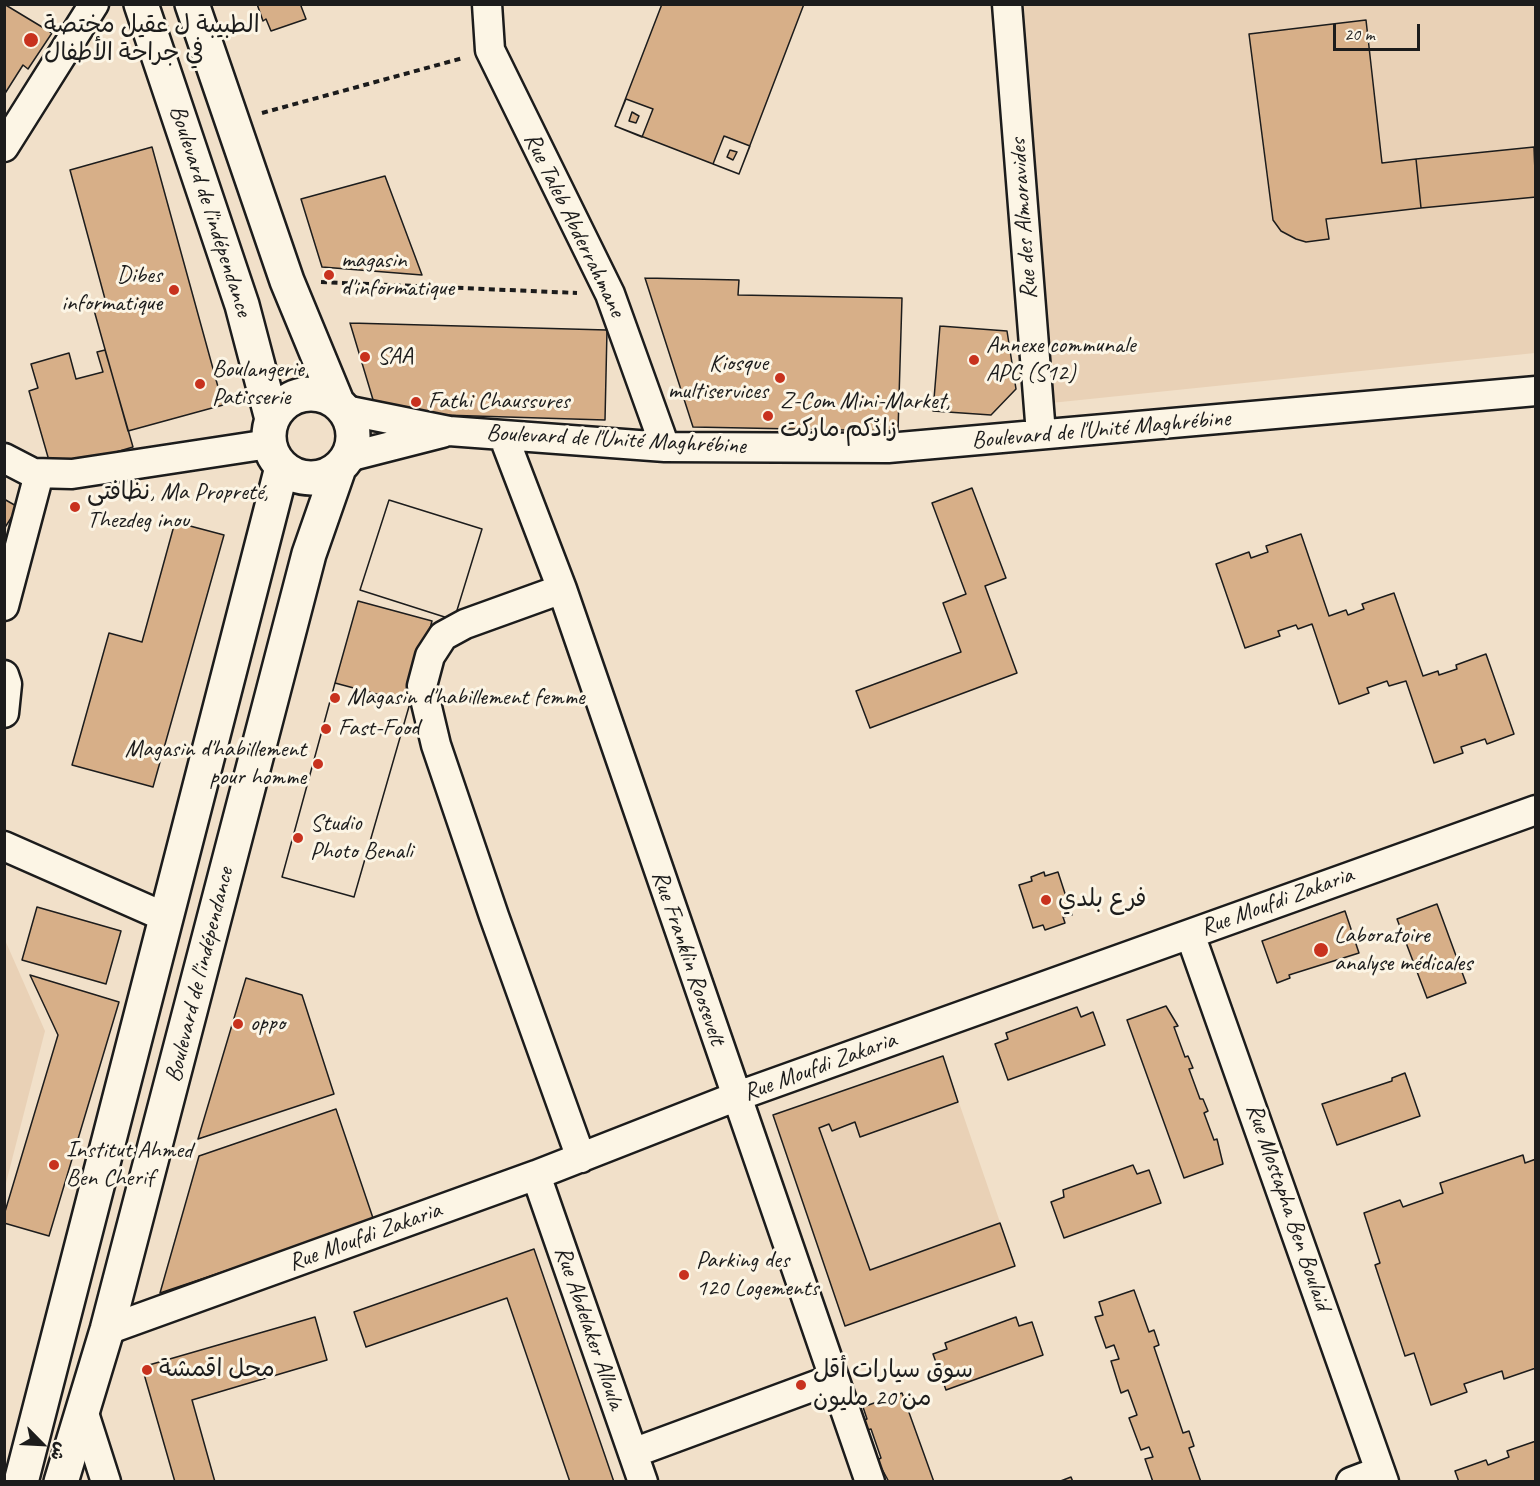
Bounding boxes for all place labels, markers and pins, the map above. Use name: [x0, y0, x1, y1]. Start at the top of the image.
place label: الطبيبة ل عقيل مختصة في جراحة الأطفال: [44, 12, 260, 68]
marker: الطبيبة ل عقيل مختصة في جراحة الأطفال: [22, 31, 40, 49]
place label: magasin d'informatique: [341, 247, 454, 303]
place label: Dibes informatique: [61, 262, 162, 318]
marker: magasin d'informatique: [322, 268, 336, 282]
marker: Dibes informatique: [167, 283, 181, 297]
place label: Annexe communale APC (S12): [986, 332, 1136, 388]
place label: SAA: [377, 343, 413, 371]
marker: SAA: [358, 350, 372, 364]
place label: Kiosque multiservices: [668, 350, 768, 406]
marker: Annexe communale APC (S12): [967, 353, 981, 367]
place label: Boulangerie Patisserie: [212, 356, 304, 412]
marker: Kiosque multiservices: [773, 371, 787, 385]
marker: Boulangerie Patisserie: [193, 377, 207, 391]
place label: Fathi Chaussures: [428, 388, 570, 416]
place label: Z-Com Mini-Market, زادُكم ماركت: [780, 388, 950, 444]
marker: Fathi Chaussures: [409, 395, 423, 409]
marker: Z-Com Mini-Market, زادُكم ماركت: [761, 409, 775, 423]
place label: نظافتي, Ma Propreté, Thezdeg inou: [87, 479, 268, 535]
marker: نظافتي, Ma Propreté, Thezdeg inou: [68, 500, 82, 514]
place label: Magasin d'habillement femme: [347, 684, 585, 712]
marker: Magasin d'habillement femme: [328, 691, 342, 705]
place label: Fast-Food: [338, 715, 419, 743]
marker: Fast-Food: [319, 722, 333, 736]
place label: Magasin d'habillement pour homme: [125, 736, 306, 792]
marker: Magasin d'habillement pour homme: [311, 757, 325, 771]
place label: Studio Photo Benali: [310, 810, 412, 866]
marker: Studio Photo Benali: [291, 831, 305, 845]
place label: فرع بلدي: [1058, 886, 1146, 914]
marker: فرع بلدي: [1039, 893, 1053, 907]
place label: Laboratoire analyse médicales: [1334, 922, 1472, 978]
marker: Laboratoire analyse médicales: [1312, 941, 1330, 959]
place label: oppo: [250, 1010, 285, 1038]
marker: oppo: [231, 1017, 245, 1031]
place label: Institut Ahmed Ben Cherif: [66, 1137, 192, 1193]
marker: Institut Ahmed Ben Cherif: [47, 1158, 61, 1172]
place label: Parking des 120 Logements: [696, 1247, 819, 1303]
marker: Parking des 120 Logements: [677, 1268, 691, 1282]
place label: محل اقمشة: [159, 1356, 275, 1384]
place label: سوق سيارات أقل من 20 مليون: [813, 1357, 973, 1413]
marker: محل اقمشة: [140, 1363, 154, 1377]
marker: سوق سيارات أقل من 20 مليون: [794, 1378, 808, 1392]

